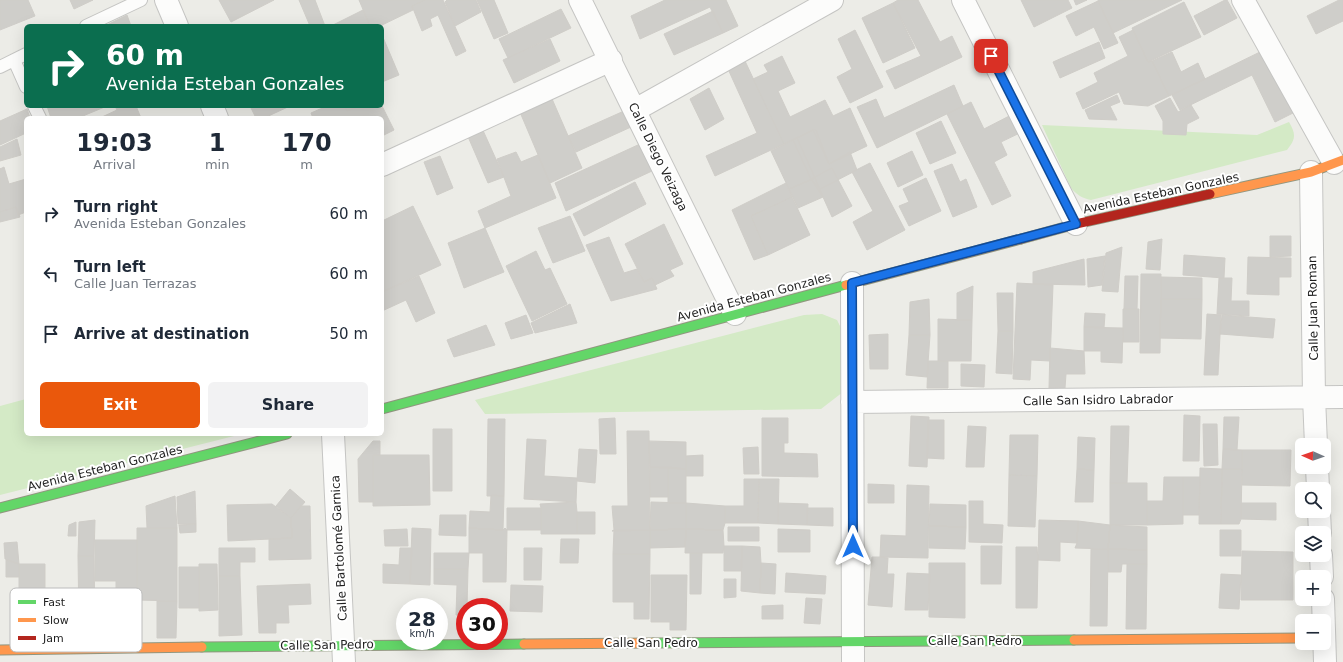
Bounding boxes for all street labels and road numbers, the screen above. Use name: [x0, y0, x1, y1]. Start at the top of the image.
street label: Calle Diego Veizaga: [626, 100, 690, 214]
street label: Avenida Esteban Gonzales: [1082, 170, 1240, 216]
street label: Calle Juan Roman: [1305, 255, 1321, 361]
street label: Avenida Esteban Gonzales: [675, 270, 833, 324]
street label: Calle San Isidro Labrador: [1023, 392, 1173, 408]
street label: Avenida Esteban Gonzales: [26, 442, 184, 494]
street label: Calle Bartolomé Garnica: [328, 475, 350, 621]
street label: Calle San Pedro: [928, 634, 1022, 648]
street label: Calle San Pedro: [604, 636, 698, 650]
street label: Calle San Pedro: [280, 637, 374, 653]

